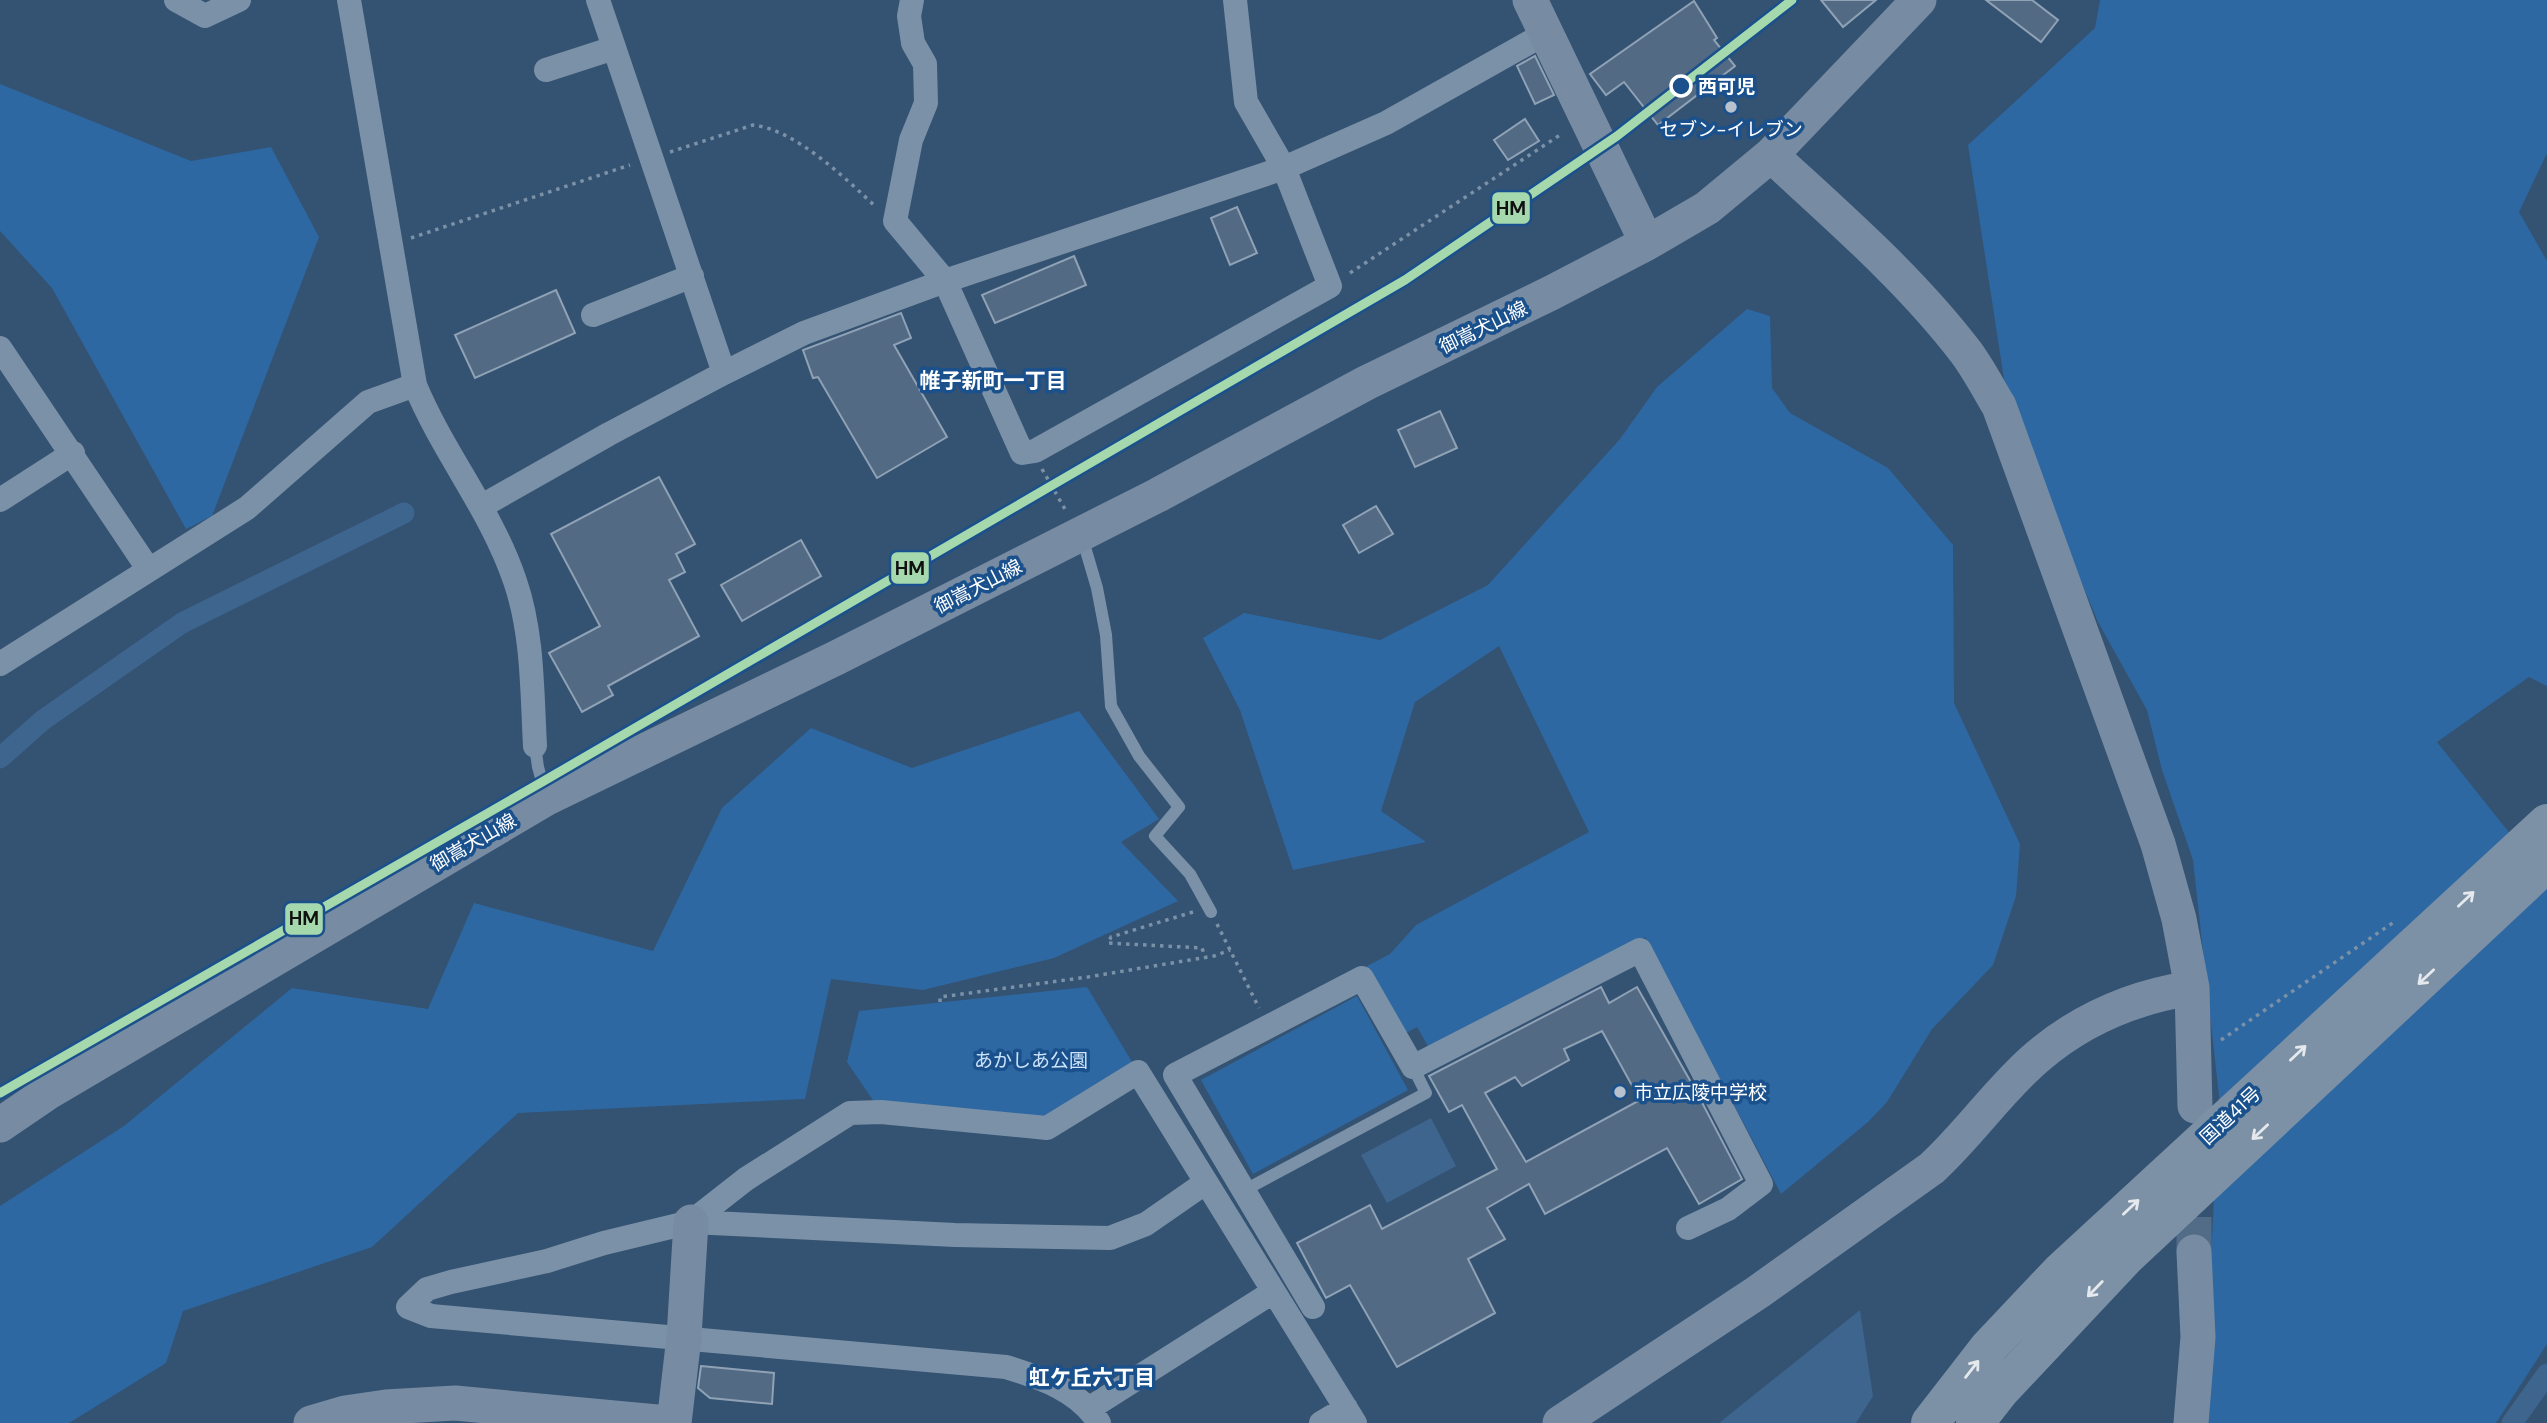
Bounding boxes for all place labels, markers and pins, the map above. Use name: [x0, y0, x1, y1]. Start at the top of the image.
place label: 西可児: [1698, 74, 1755, 99]
marker: 西可児: [1670, 75, 1692, 97]
marker: セブン-イレブン: [1723, 99, 1739, 115]
place label: セブン-イレブン: [1659, 117, 1803, 142]
place label: 市立広陵中学校: [1634, 1080, 1767, 1105]
marker: 市立広陵中学校: [1612, 1084, 1628, 1100]

